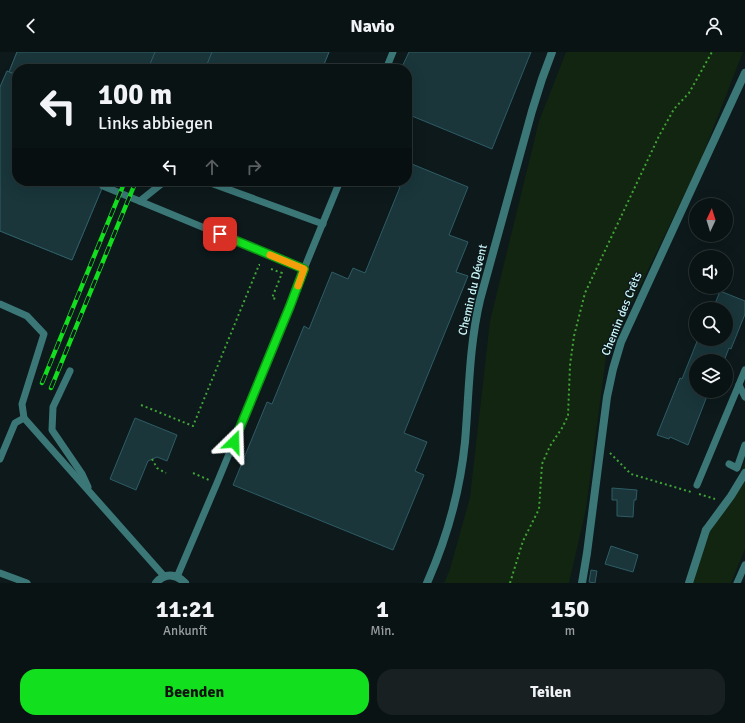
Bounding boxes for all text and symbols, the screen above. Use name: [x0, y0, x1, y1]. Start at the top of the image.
icon: back: [20, 15, 42, 37]
text: Navio: [350, 15, 395, 37]
icon: person: [703, 15, 725, 37]
text: 100 m: [98, 78, 172, 112]
icon: left: [32, 80, 84, 132]
text: Links abbiegen: [98, 112, 213, 134]
icon: left: [159, 156, 181, 178]
icon: ahead: [201, 156, 223, 178]
icon: right: [243, 156, 265, 178]
north arrow: [689, 198, 733, 242]
map controls: [689, 198, 733, 398]
pin: [203, 217, 237, 251]
icon: arrive: [209, 223, 231, 245]
street label: Chemin du Dévent: [455, 243, 491, 337]
button: sound: [689, 250, 733, 294]
street label: Chemin des Crêts: [598, 270, 646, 358]
button: search: [689, 302, 733, 346]
button: layers: [689, 354, 733, 398]
position arrow: [213, 421, 255, 463]
text: 11:21: [156, 594, 215, 624]
text: 1: [376, 594, 389, 624]
text: 150: [550, 594, 589, 624]
text: Ankunft: [163, 623, 207, 639]
text: Min.: [370, 623, 395, 639]
text: m: [565, 623, 575, 639]
button: Beenden: [20, 669, 369, 715]
button: Teilen: [377, 669, 725, 715]

